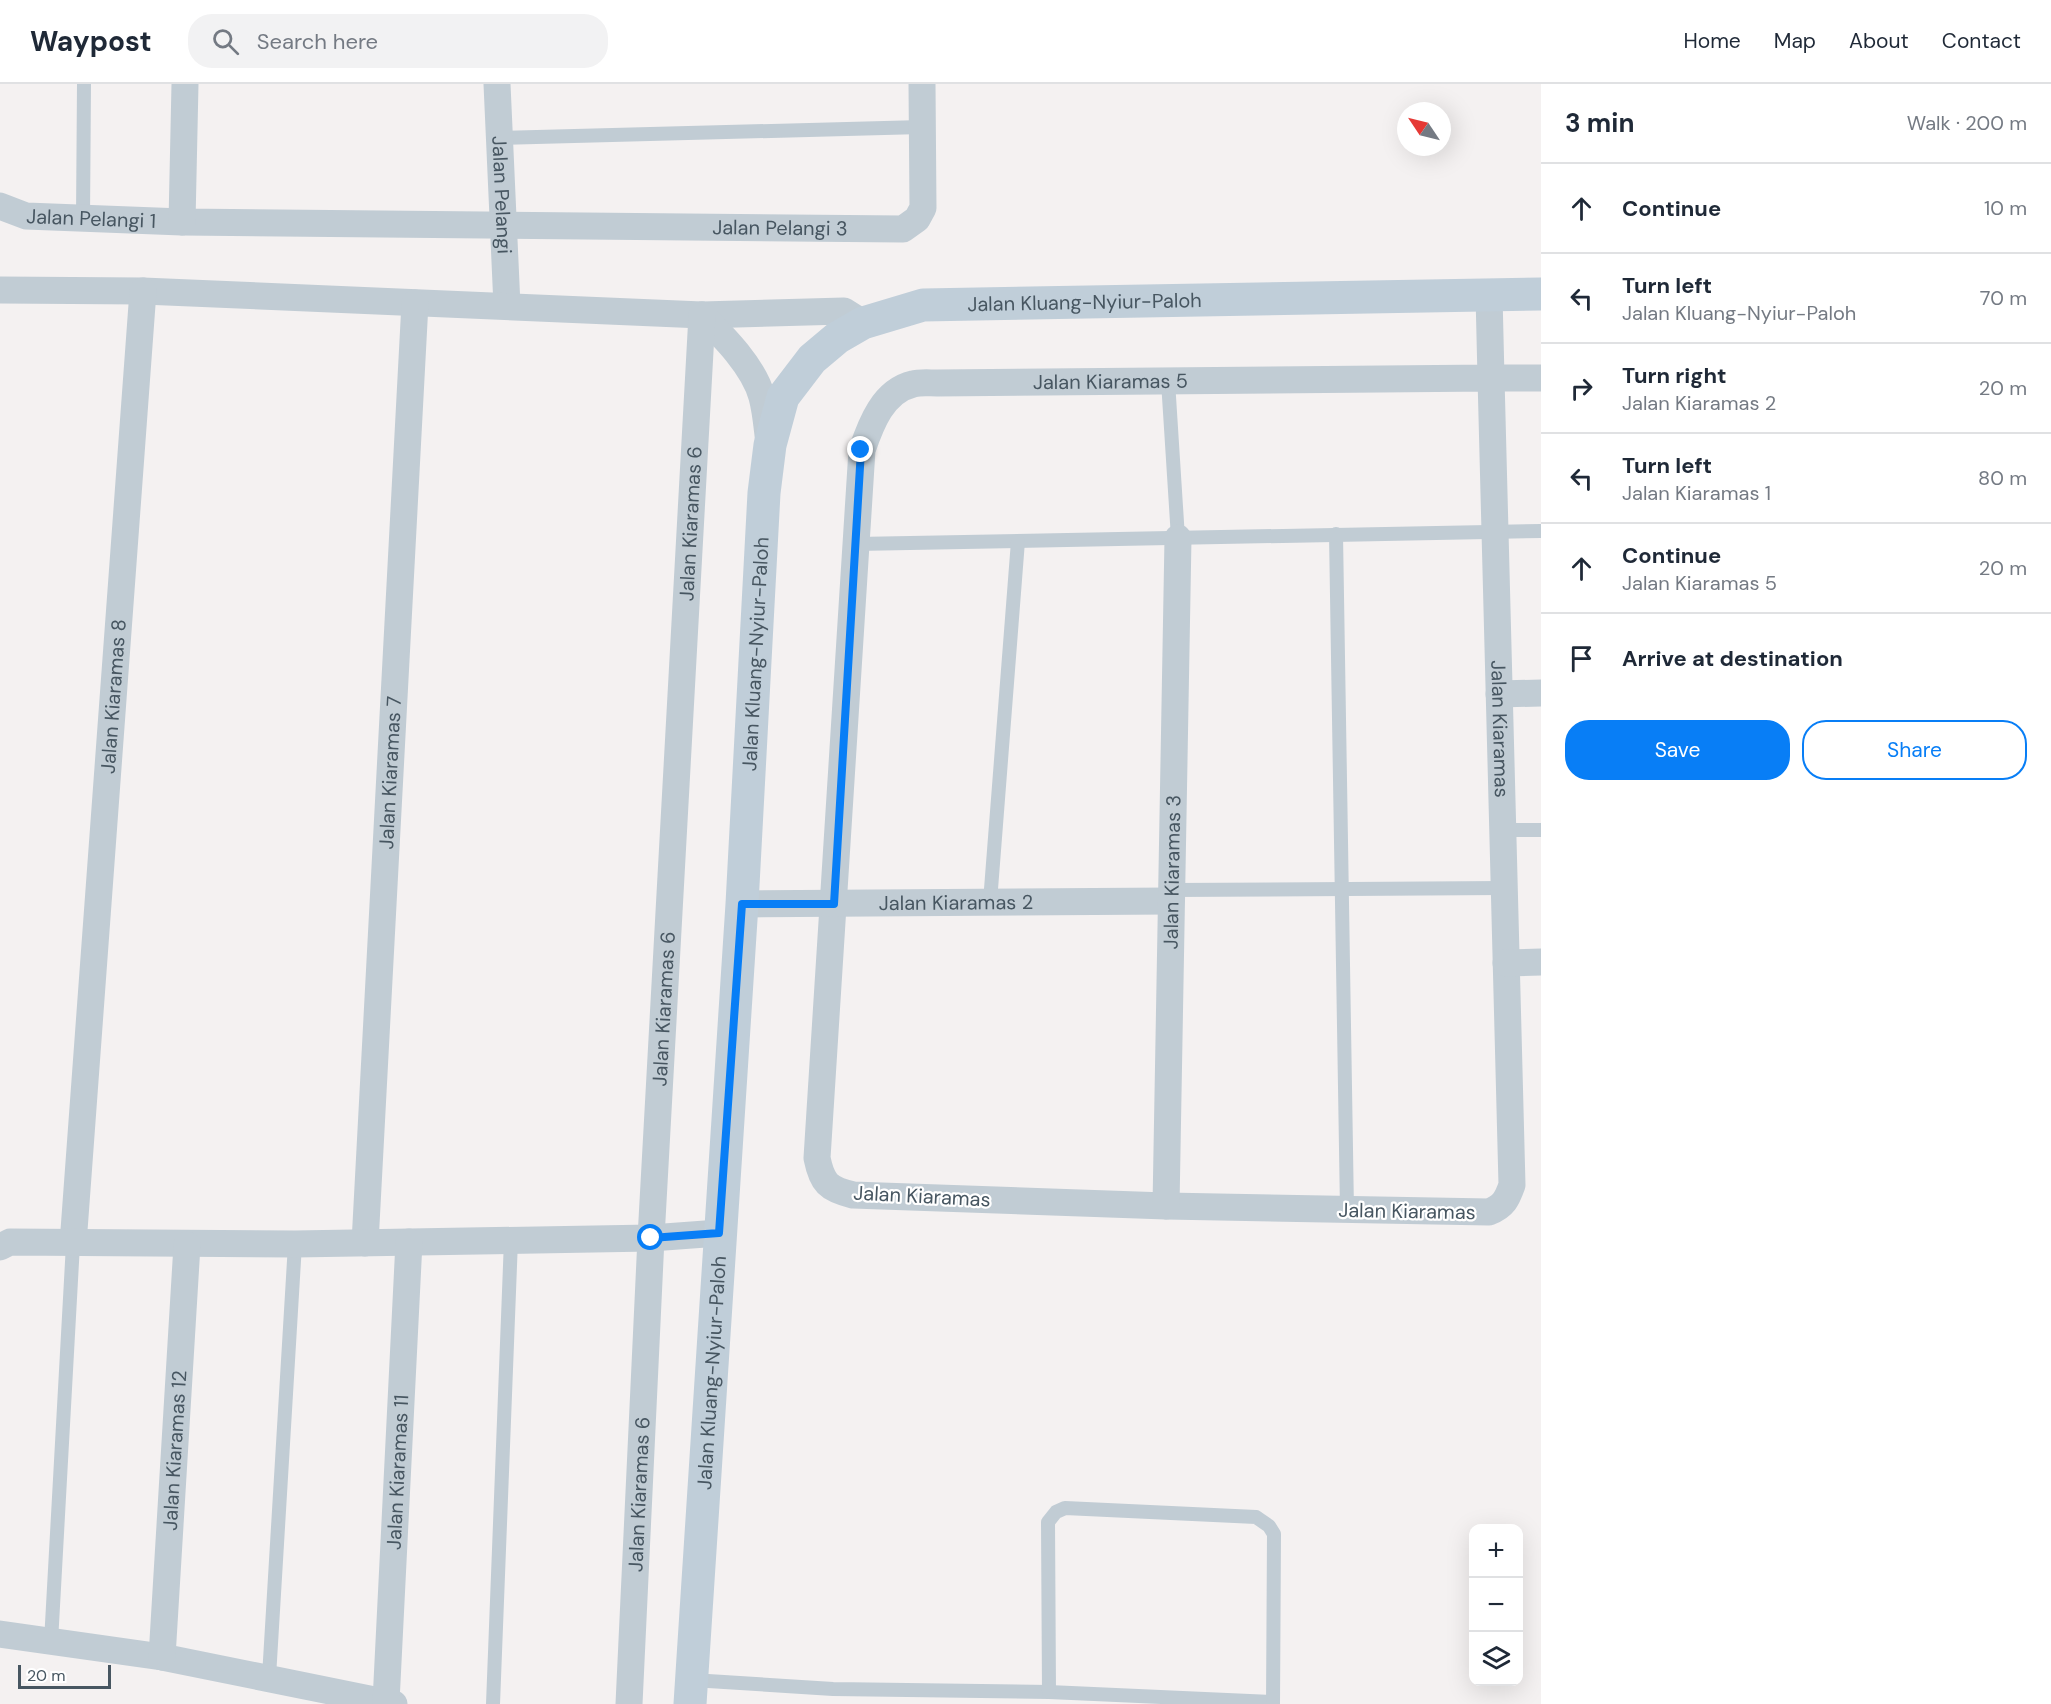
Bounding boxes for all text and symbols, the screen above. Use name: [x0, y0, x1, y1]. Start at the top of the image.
search box: [188, 14, 608, 68]
text: Waypost: [30, 23, 152, 60]
icon: search: [209, 25, 242, 58]
text: Search here: [257, 27, 378, 56]
text: Home: [1683, 27, 1741, 55]
text: Map: [1774, 27, 1816, 55]
text: About: [1849, 27, 1909, 55]
text: Contact: [1942, 27, 2021, 55]
north arrow: [1397, 102, 1451, 156]
text: 3 min: [1565, 106, 1634, 140]
text: Walk · 200 m: [1907, 110, 2027, 136]
street label: Jalan Pelangi: [486, 135, 518, 255]
icon: ahead: [1565, 192, 1598, 225]
text: Continue: [1622, 194, 1721, 223]
text: 10 m: [1984, 195, 2027, 221]
street label: Jalan Pelangi 1: [26, 203, 156, 234]
street label: Jalan Pelangi 3: [712, 214, 848, 241]
text: Turn left: [1622, 271, 1712, 300]
icon: left: [1565, 282, 1598, 315]
text: 70 m: [1980, 285, 2027, 311]
street label: Jalan Kluang-Nyiur-Paloh: [967, 287, 1202, 317]
text: Jalan Kluang-Nyiur-Paloh: [1622, 300, 1856, 326]
text: Turn right: [1622, 361, 1727, 390]
street label: Jalan Kiaramas 5: [1033, 368, 1188, 395]
icon: right: [1565, 372, 1598, 405]
text: 20 m: [1979, 375, 2027, 401]
text: Jalan Kiaramas 2: [1622, 390, 1776, 416]
route end: [847, 436, 873, 462]
street label: Jalan Kiaramas 6: [673, 445, 708, 602]
text: Turn left: [1622, 451, 1712, 480]
icon: left: [1565, 462, 1598, 495]
text: 80 m: [1978, 465, 2027, 491]
text: Jalan Kiaramas 1: [1622, 480, 1771, 506]
street label: Jalan Kluang-Nyiur-Paloh: [736, 536, 775, 772]
text: Continue: [1622, 541, 1721, 570]
icon: ahead: [1565, 552, 1598, 585]
text: 20 m: [1979, 555, 2027, 581]
text: Jalan Kiaramas 5: [1622, 570, 1777, 596]
street label: Jalan Kiaramas 8: [95, 618, 132, 775]
icon: arrive: [1565, 642, 1598, 675]
text: Arrive at destination: [1622, 644, 1843, 673]
street label: Jalan Kiaramas: [1485, 660, 1515, 798]
street label: Jalan Kiaramas 7: [373, 695, 407, 850]
button: Save: [1565, 720, 1790, 780]
button: Share: [1802, 720, 2027, 780]
street label: Jalan Kiaramas 3: [1158, 794, 1186, 950]
street label: Jalan Kiaramas 2: [879, 889, 1033, 916]
street label: Jalan Kiaramas 6: [646, 931, 681, 1087]
street label: Jalan Kiaramas: [853, 1179, 991, 1213]
street label: Jalan Kiaramas: [1338, 1197, 1476, 1225]
route start: [637, 1224, 663, 1250]
street label: Jalan Kluang-Nyiur-Paloh: [691, 1255, 732, 1491]
street label: Jalan Kiaramas 12: [157, 1369, 192, 1531]
street label: Jalan Kiaramas 11: [381, 1394, 414, 1551]
street label: Jalan Kiaramas 6: [622, 1416, 656, 1572]
map controls: [1469, 1524, 1523, 1686]
button: +: [1469, 1524, 1523, 1578]
button: −: [1469, 1578, 1523, 1632]
button: layers: [1469, 1632, 1523, 1686]
scale bar: [18, 1662, 111, 1690]
text: 20 m: [27, 1665, 66, 1686]

